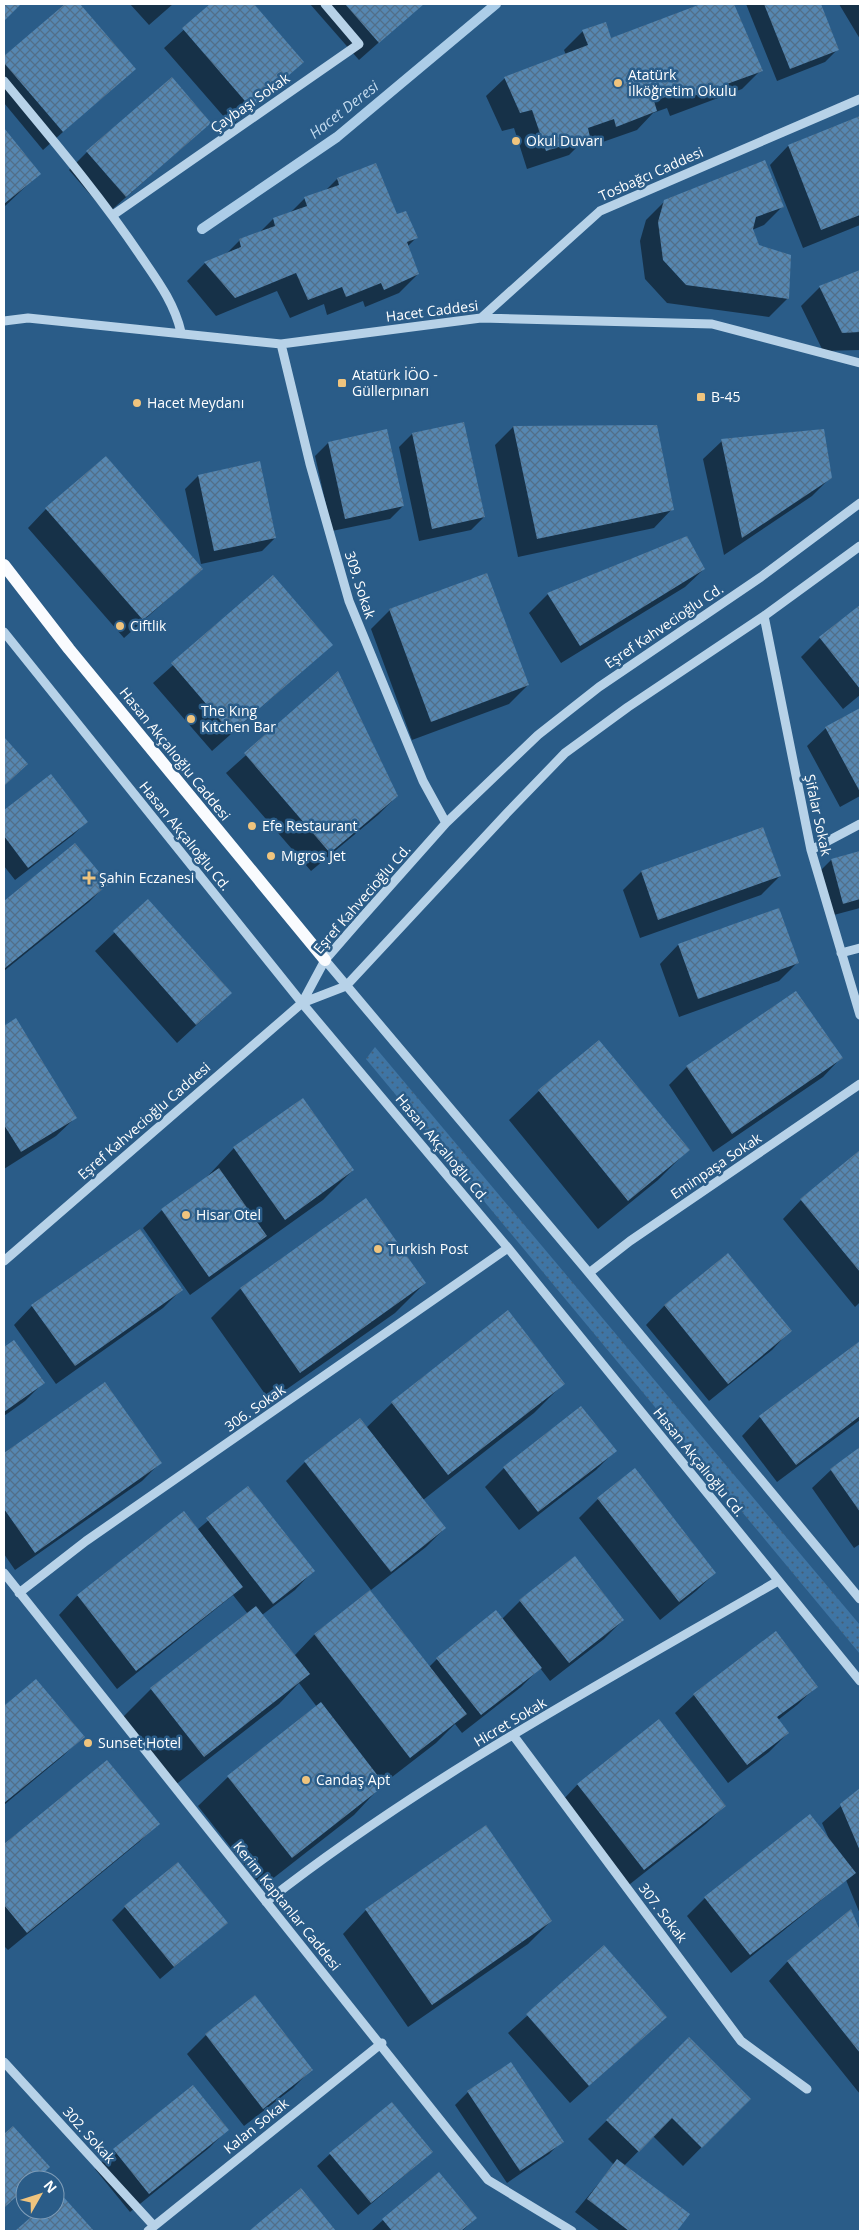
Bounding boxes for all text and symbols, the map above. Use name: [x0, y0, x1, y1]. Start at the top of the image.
place label: Atatürk İlköğretim Okulu: [628, 65, 736, 100]
street label: Çaybaşı Sokak: [206, 68, 294, 137]
water label: Hacet Deresi: [305, 76, 382, 143]
marker: Atatürk İlköğretim Okulu: [612, 77, 624, 89]
place label: Okul Duvarı: [526, 131, 603, 150]
marker: Okul Duvarı: [510, 135, 522, 147]
street label: Tosbağcı Caddesi: [596, 142, 706, 205]
street label: Hacet Caddesi: [385, 295, 479, 326]
place label: Atatürk İÖO - Güllerpınarı: [352, 365, 438, 400]
marker: Atatürk İÖO - Güllerpınarı: [336, 377, 348, 389]
place label: B-45: [711, 387, 741, 406]
marker: B-45: [695, 391, 707, 403]
place label: Hacet Meydanı: [147, 393, 244, 412]
marker: Hacet Meydanı: [131, 397, 143, 409]
street label: 309. Sokak: [341, 549, 381, 622]
street label: Eşref Kahvecioğlu Cd.: [601, 579, 727, 672]
place label: Ciftlik: [130, 616, 167, 635]
marker: Ciftlik: [114, 620, 126, 632]
street label: Hasan Akçalıoğlu Caddesi: [116, 683, 235, 824]
place label: The Kıng Kıtchen Bar: [201, 701, 276, 736]
marker: The Kıng Kıtchen Bar: [185, 713, 197, 725]
street label: Şifalar Sokak: [801, 772, 837, 858]
street label: Hasan Akçalıoğlu Cd.: [135, 777, 235, 894]
place label: Efe Restaurant: [262, 816, 358, 835]
marker: Efe Restaurant: [246, 820, 258, 832]
street label: Eşref Kahvecioğlu Cd.: [309, 840, 414, 957]
place label: Mıgros Jet: [281, 846, 346, 865]
marker: Mıgros Jet: [265, 850, 277, 862]
place label: Şahin Eczanesi: [99, 868, 194, 887]
marker: Şahin Eczanesi: [83, 872, 95, 884]
street label: Eşref Kahvecioğlu Caddesi: [73, 1058, 214, 1184]
street label: Hasan Akçalıoğlu Cd.: [392, 1090, 493, 1206]
street label: Eminpaşa Sokak: [667, 1128, 765, 1203]
place label: Hisar Otel: [196, 1205, 261, 1224]
marker: Hisar Otel: [180, 1209, 192, 1221]
place label: Turkish Post: [388, 1239, 468, 1258]
marker: Turkish Post: [372, 1243, 384, 1255]
street label: 306. Sokak: [221, 1379, 289, 1435]
street label: Hasan Akçalıoğlu Cd.: [649, 1403, 749, 1520]
street label: Hicret Sokak: [470, 1692, 550, 1751]
place label: Sunset Hotel: [98, 1733, 181, 1752]
marker: Sunset Hotel: [82, 1737, 94, 1749]
place label: Candaş Apt: [316, 1770, 390, 1789]
marker: Candaş Apt: [300, 1774, 312, 1786]
street label: Kerim Kaptanlar Caddesi: [229, 1837, 345, 1974]
street label: 307. Sokak: [635, 1879, 692, 1947]
street label: Kalan Sokak: [219, 2093, 293, 2158]
street label: 302. Sokak: [59, 2102, 120, 2167]
north arrow: [15, 2170, 65, 2220]
text: N: [40, 2176, 61, 2197]

